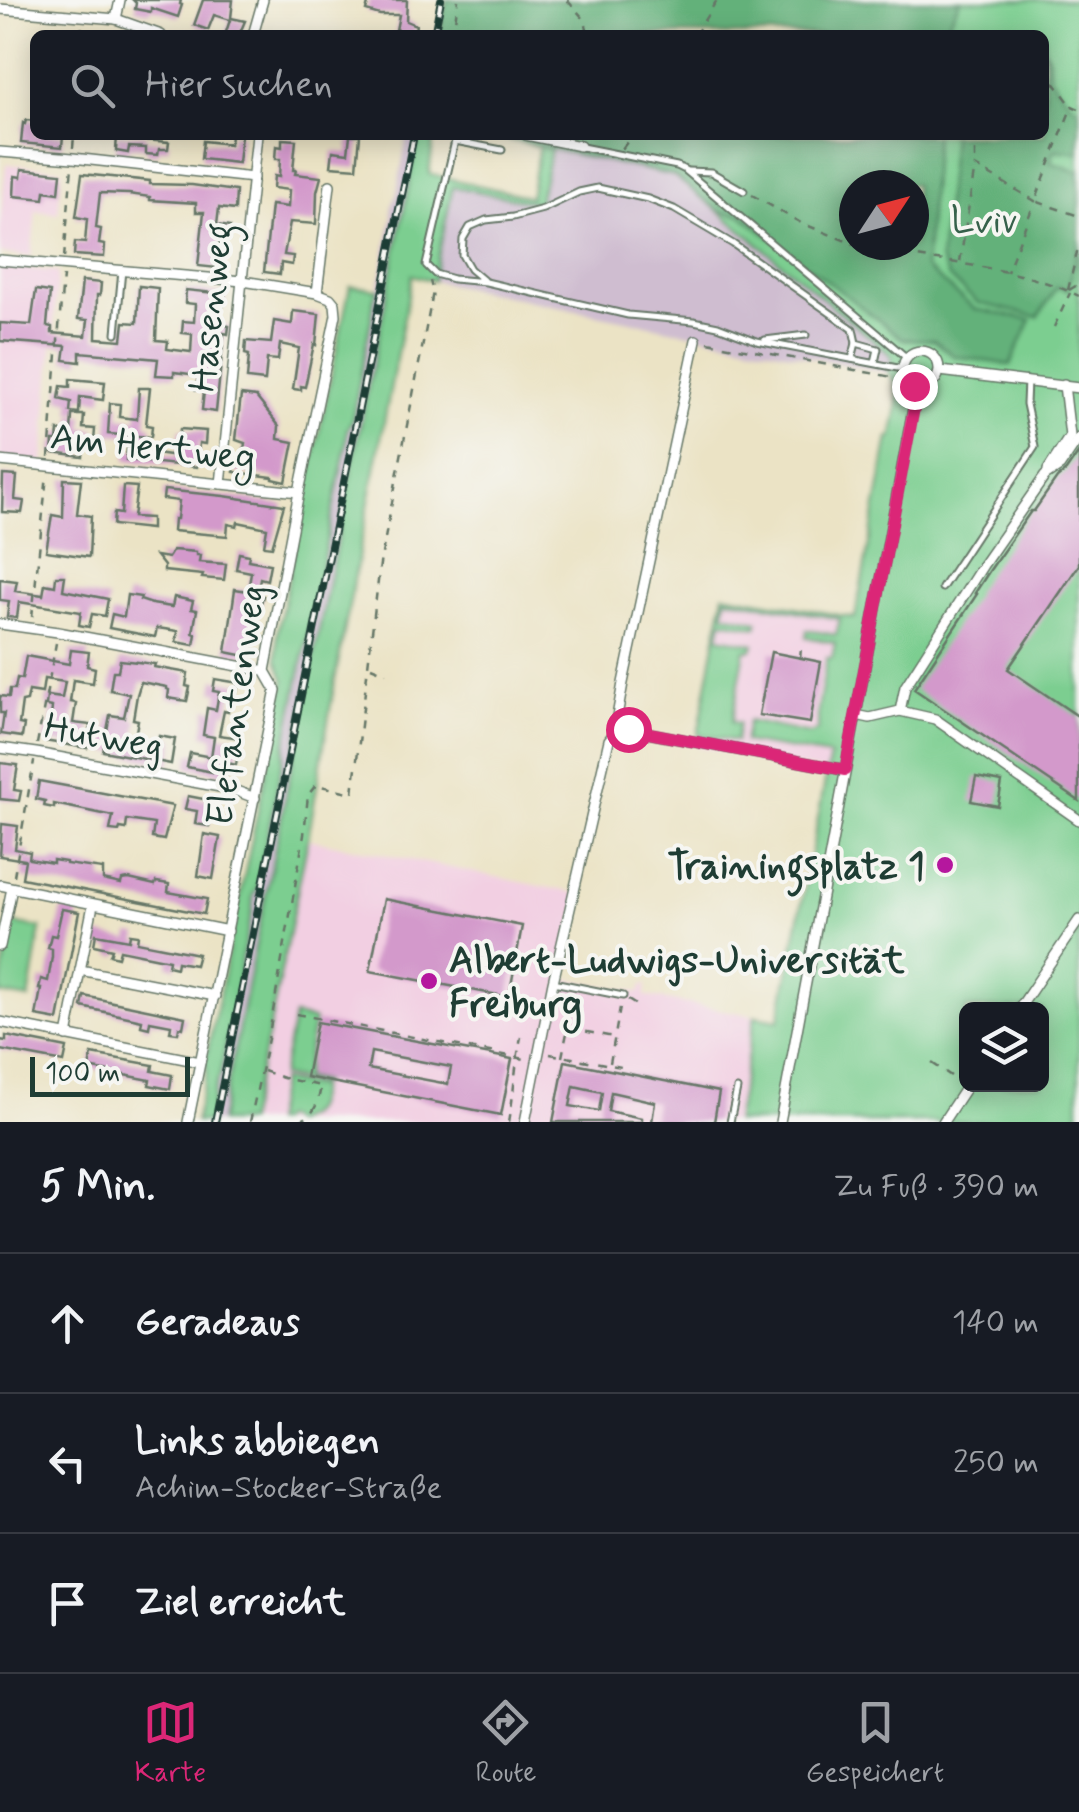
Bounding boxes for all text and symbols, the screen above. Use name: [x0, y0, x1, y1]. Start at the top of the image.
search box: [30, 30, 1049, 140]
icon: search: [65, 58, 120, 113]
text: Hier suchen: [145, 61, 333, 110]
north arrow: [839, 170, 929, 260]
park label: Lviv: [951, 197, 1017, 246]
street label: Hasenweg: [179, 220, 250, 395]
route end: [892, 364, 938, 410]
street label: Am Hertweg: [47, 413, 258, 488]
street label: Elefantenweg: [196, 582, 279, 829]
street label: Hutweg: [40, 703, 167, 772]
route start: [606, 707, 652, 753]
place label: Trainingsplatz 1: [667, 843, 925, 897]
marker: Trainingsplatz 1: [934, 854, 956, 876]
place label: Albert-Ludwigs-Universität Freiburg: [449, 937, 905, 1034]
marker: Albert-Ludwigs-Universität Freiburg: [418, 970, 440, 992]
map controls: [959, 1002, 1049, 1092]
button: layers: [959, 1002, 1049, 1092]
scale bar: [30, 1052, 190, 1096]
text: 100 m: [45, 1056, 120, 1093]
text: 5 Min.: [40, 1160, 155, 1215]
text: Zu Fuß · 390 m: [834, 1166, 1039, 1208]
icon: ahead: [40, 1296, 95, 1351]
text: Geradeaus: [135, 1299, 300, 1348]
text: 140 m: [952, 1302, 1039, 1344]
text: Links abbiegen: [135, 1418, 380, 1467]
icon: left: [40, 1436, 95, 1491]
text: 250 m: [953, 1442, 1039, 1484]
text: Achim-Stocker-Straße: [135, 1467, 442, 1509]
icon: arrive: [40, 1576, 95, 1631]
text: Ziel erreicht: [135, 1579, 346, 1628]
tab: Karte: [135, 1695, 206, 1792]
tab: Route: [475, 1695, 536, 1792]
tab: Gespeichert: [806, 1695, 944, 1792]

